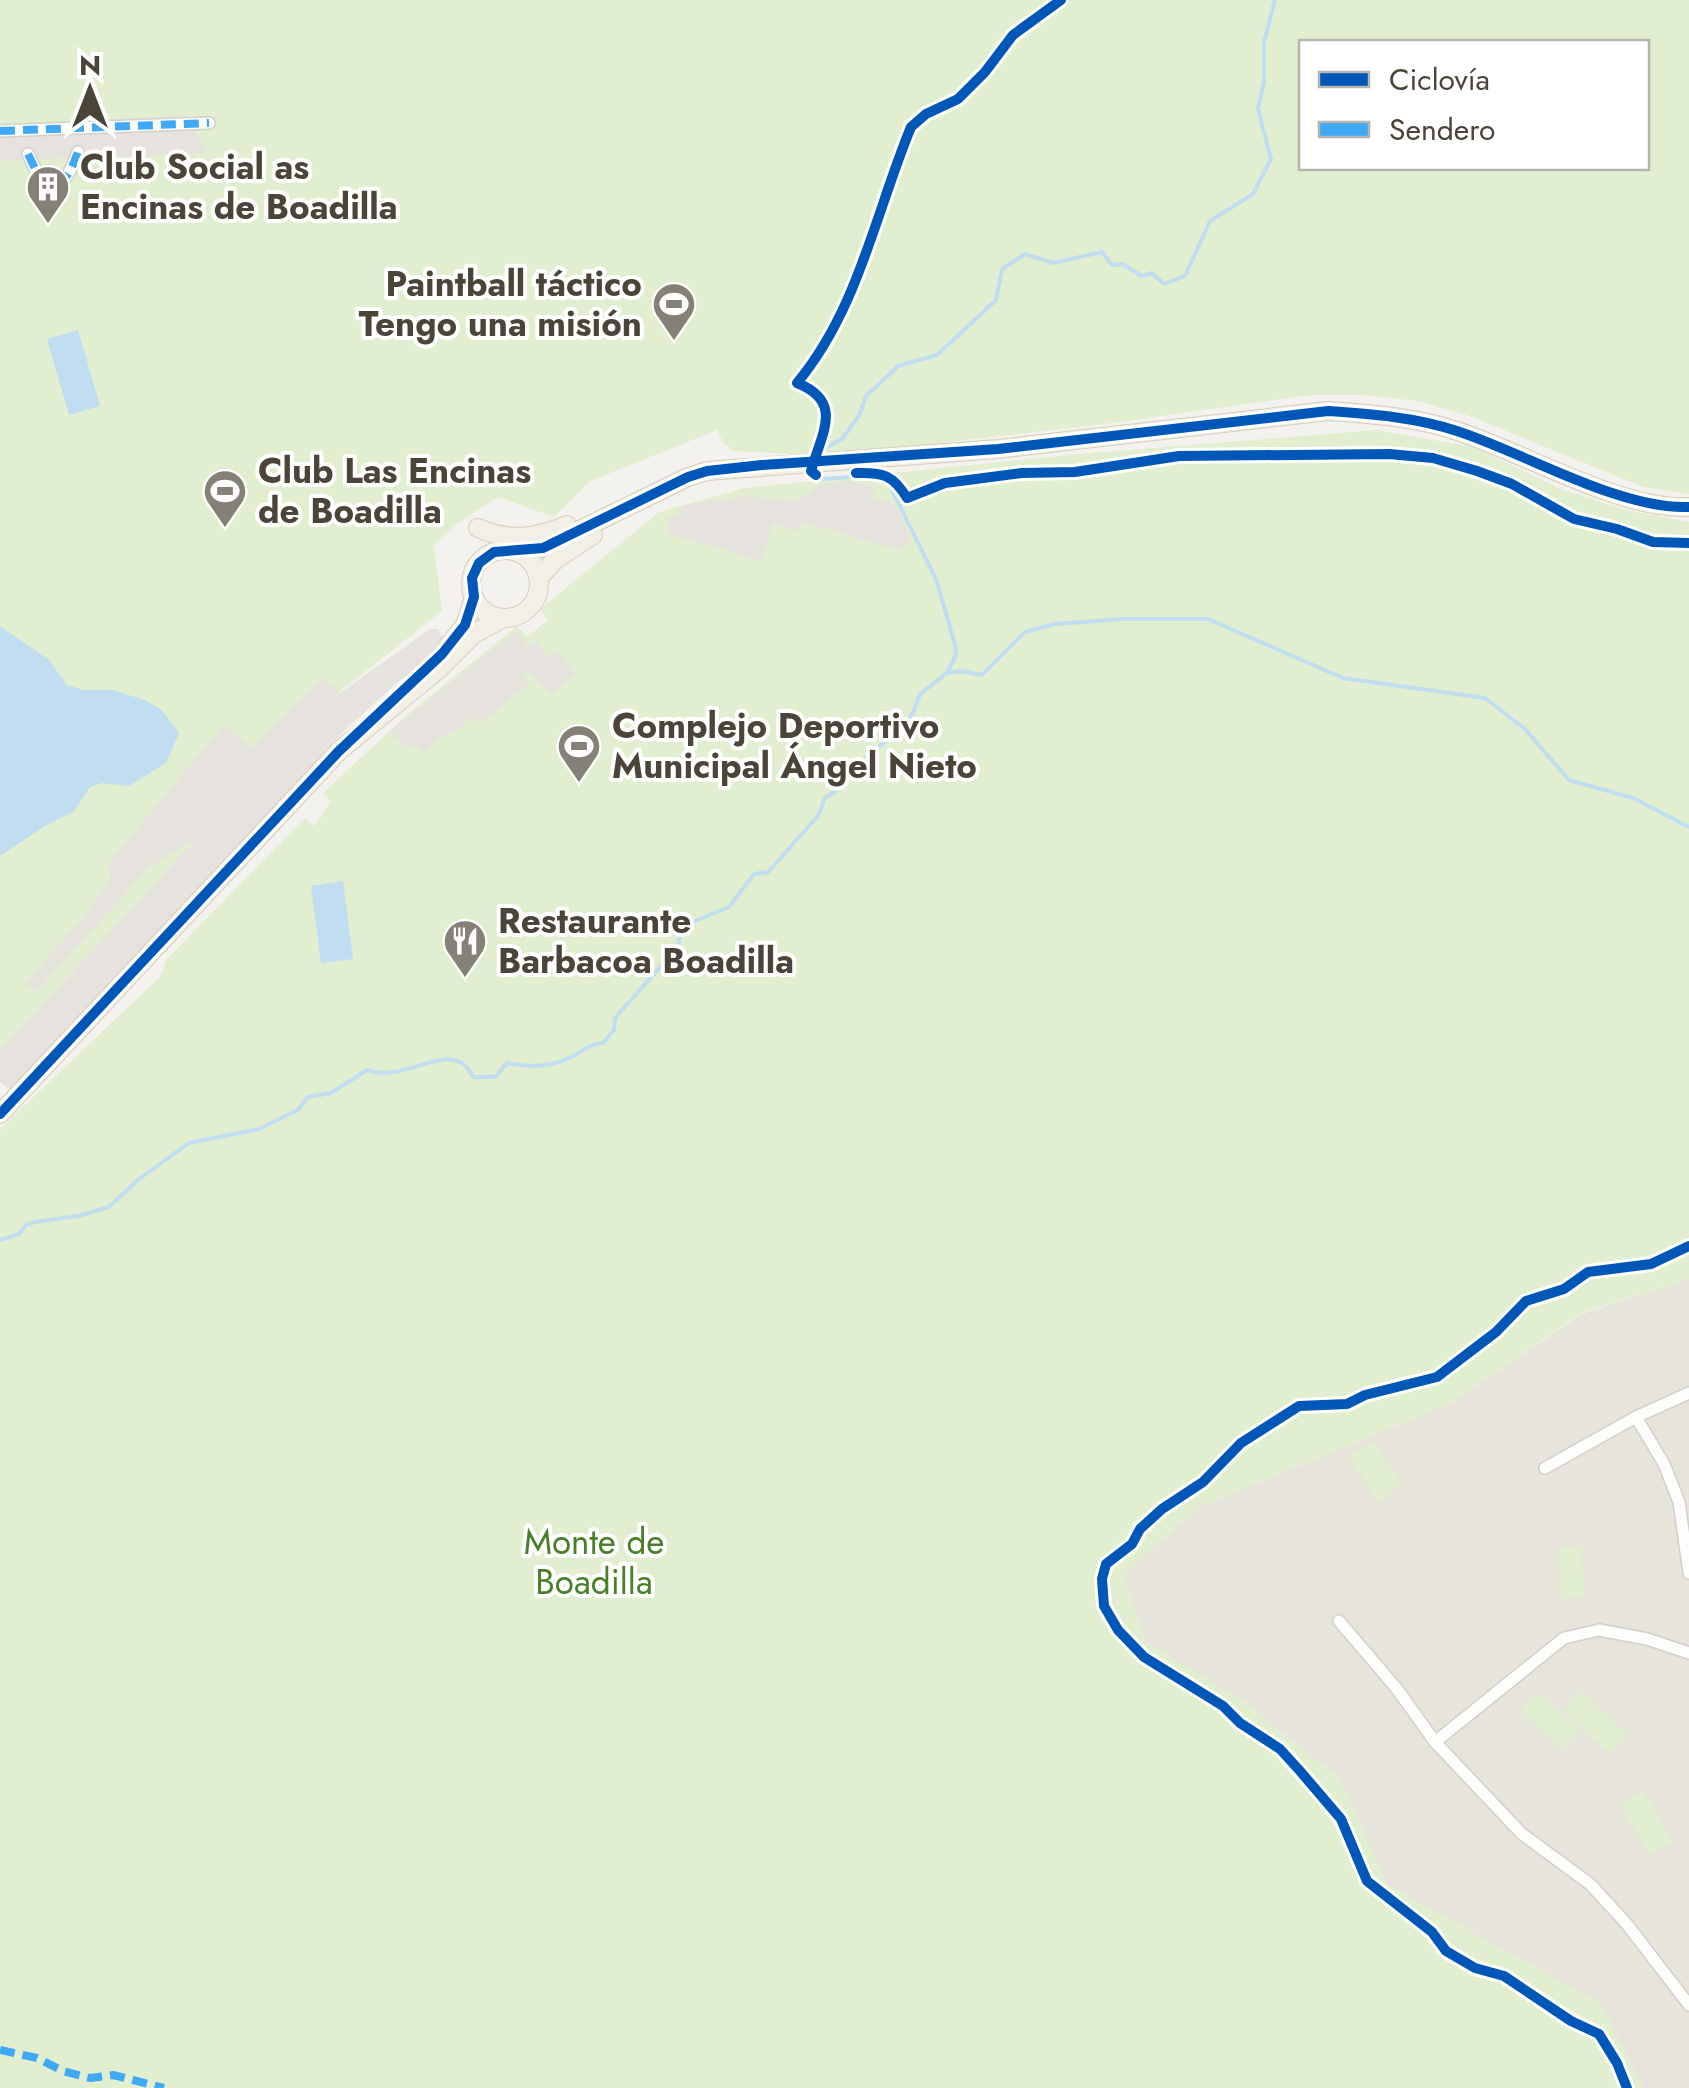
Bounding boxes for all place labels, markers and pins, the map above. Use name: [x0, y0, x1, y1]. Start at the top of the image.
place label: Club Social as Encinas de Boadilla: [80, 142, 398, 232]
building icon: Club Social as Encinas de Boadilla: [25, 164, 71, 225]
place label: Paintball táctico Tengo una misión: [359, 259, 642, 349]
sports icon: Paintball táctico Tengo una misión: [651, 281, 697, 342]
place label: Club Las Encinas de Boadilla: [258, 446, 531, 536]
sports icon: Club Las Encinas de Boadilla: [202, 468, 248, 529]
place label: Complejo Deportivo Municipal Ángel Nieto: [612, 701, 977, 791]
sports icon: Complejo Deportivo Municipal Ángel Nieto: [556, 723, 602, 784]
place label: Restaurante Barbacoa Boadilla: [498, 896, 794, 986]
restaurant icon: Restaurante Barbacoa Boadilla: [442, 918, 488, 979]

